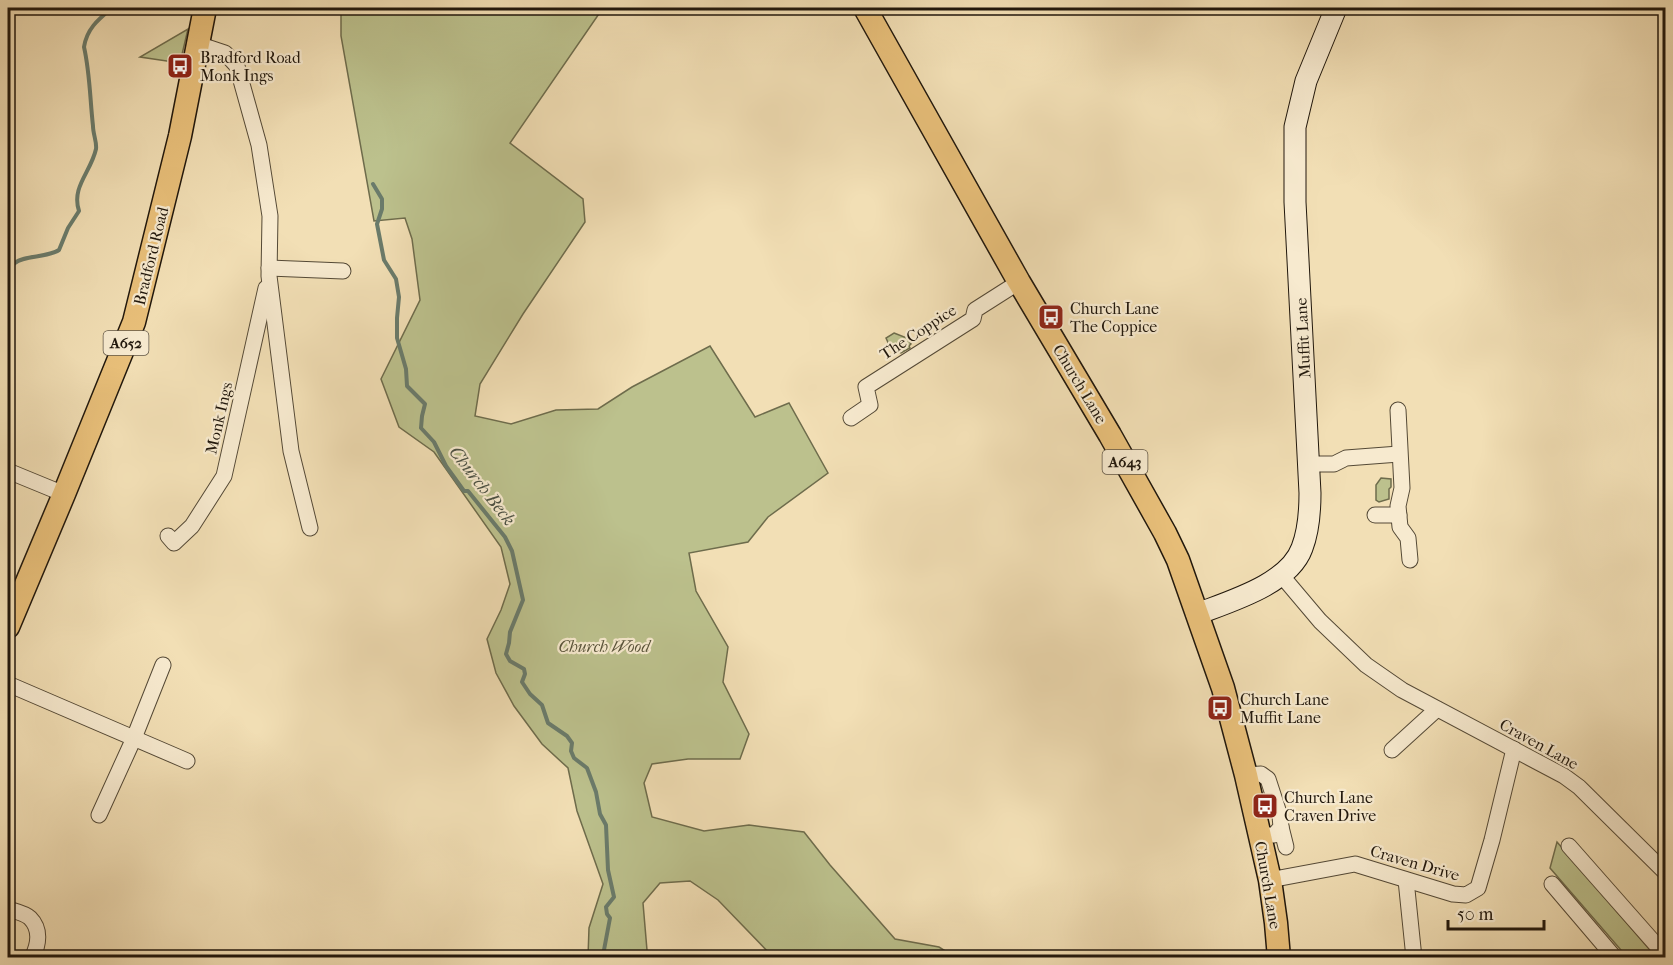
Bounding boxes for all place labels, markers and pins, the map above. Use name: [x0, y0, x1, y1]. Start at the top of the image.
place label: Bradford Road Monk Ings: [200, 48, 301, 85]
bus stop icon: Bradford Road Monk Ings: [165, 51, 195, 81]
place label: Church Lane The Coppice: [1070, 299, 1159, 336]
bus stop icon: Church Lane The Coppice: [1036, 302, 1066, 332]
place label: Church Lane Muffit Lane: [1240, 690, 1329, 727]
bus stop icon: Church Lane Muffit Lane: [1205, 693, 1235, 723]
place label: Church Lane Craven Drive: [1284, 788, 1376, 825]
bus stop icon: Church Lane Craven Drive: [1250, 791, 1280, 821]

